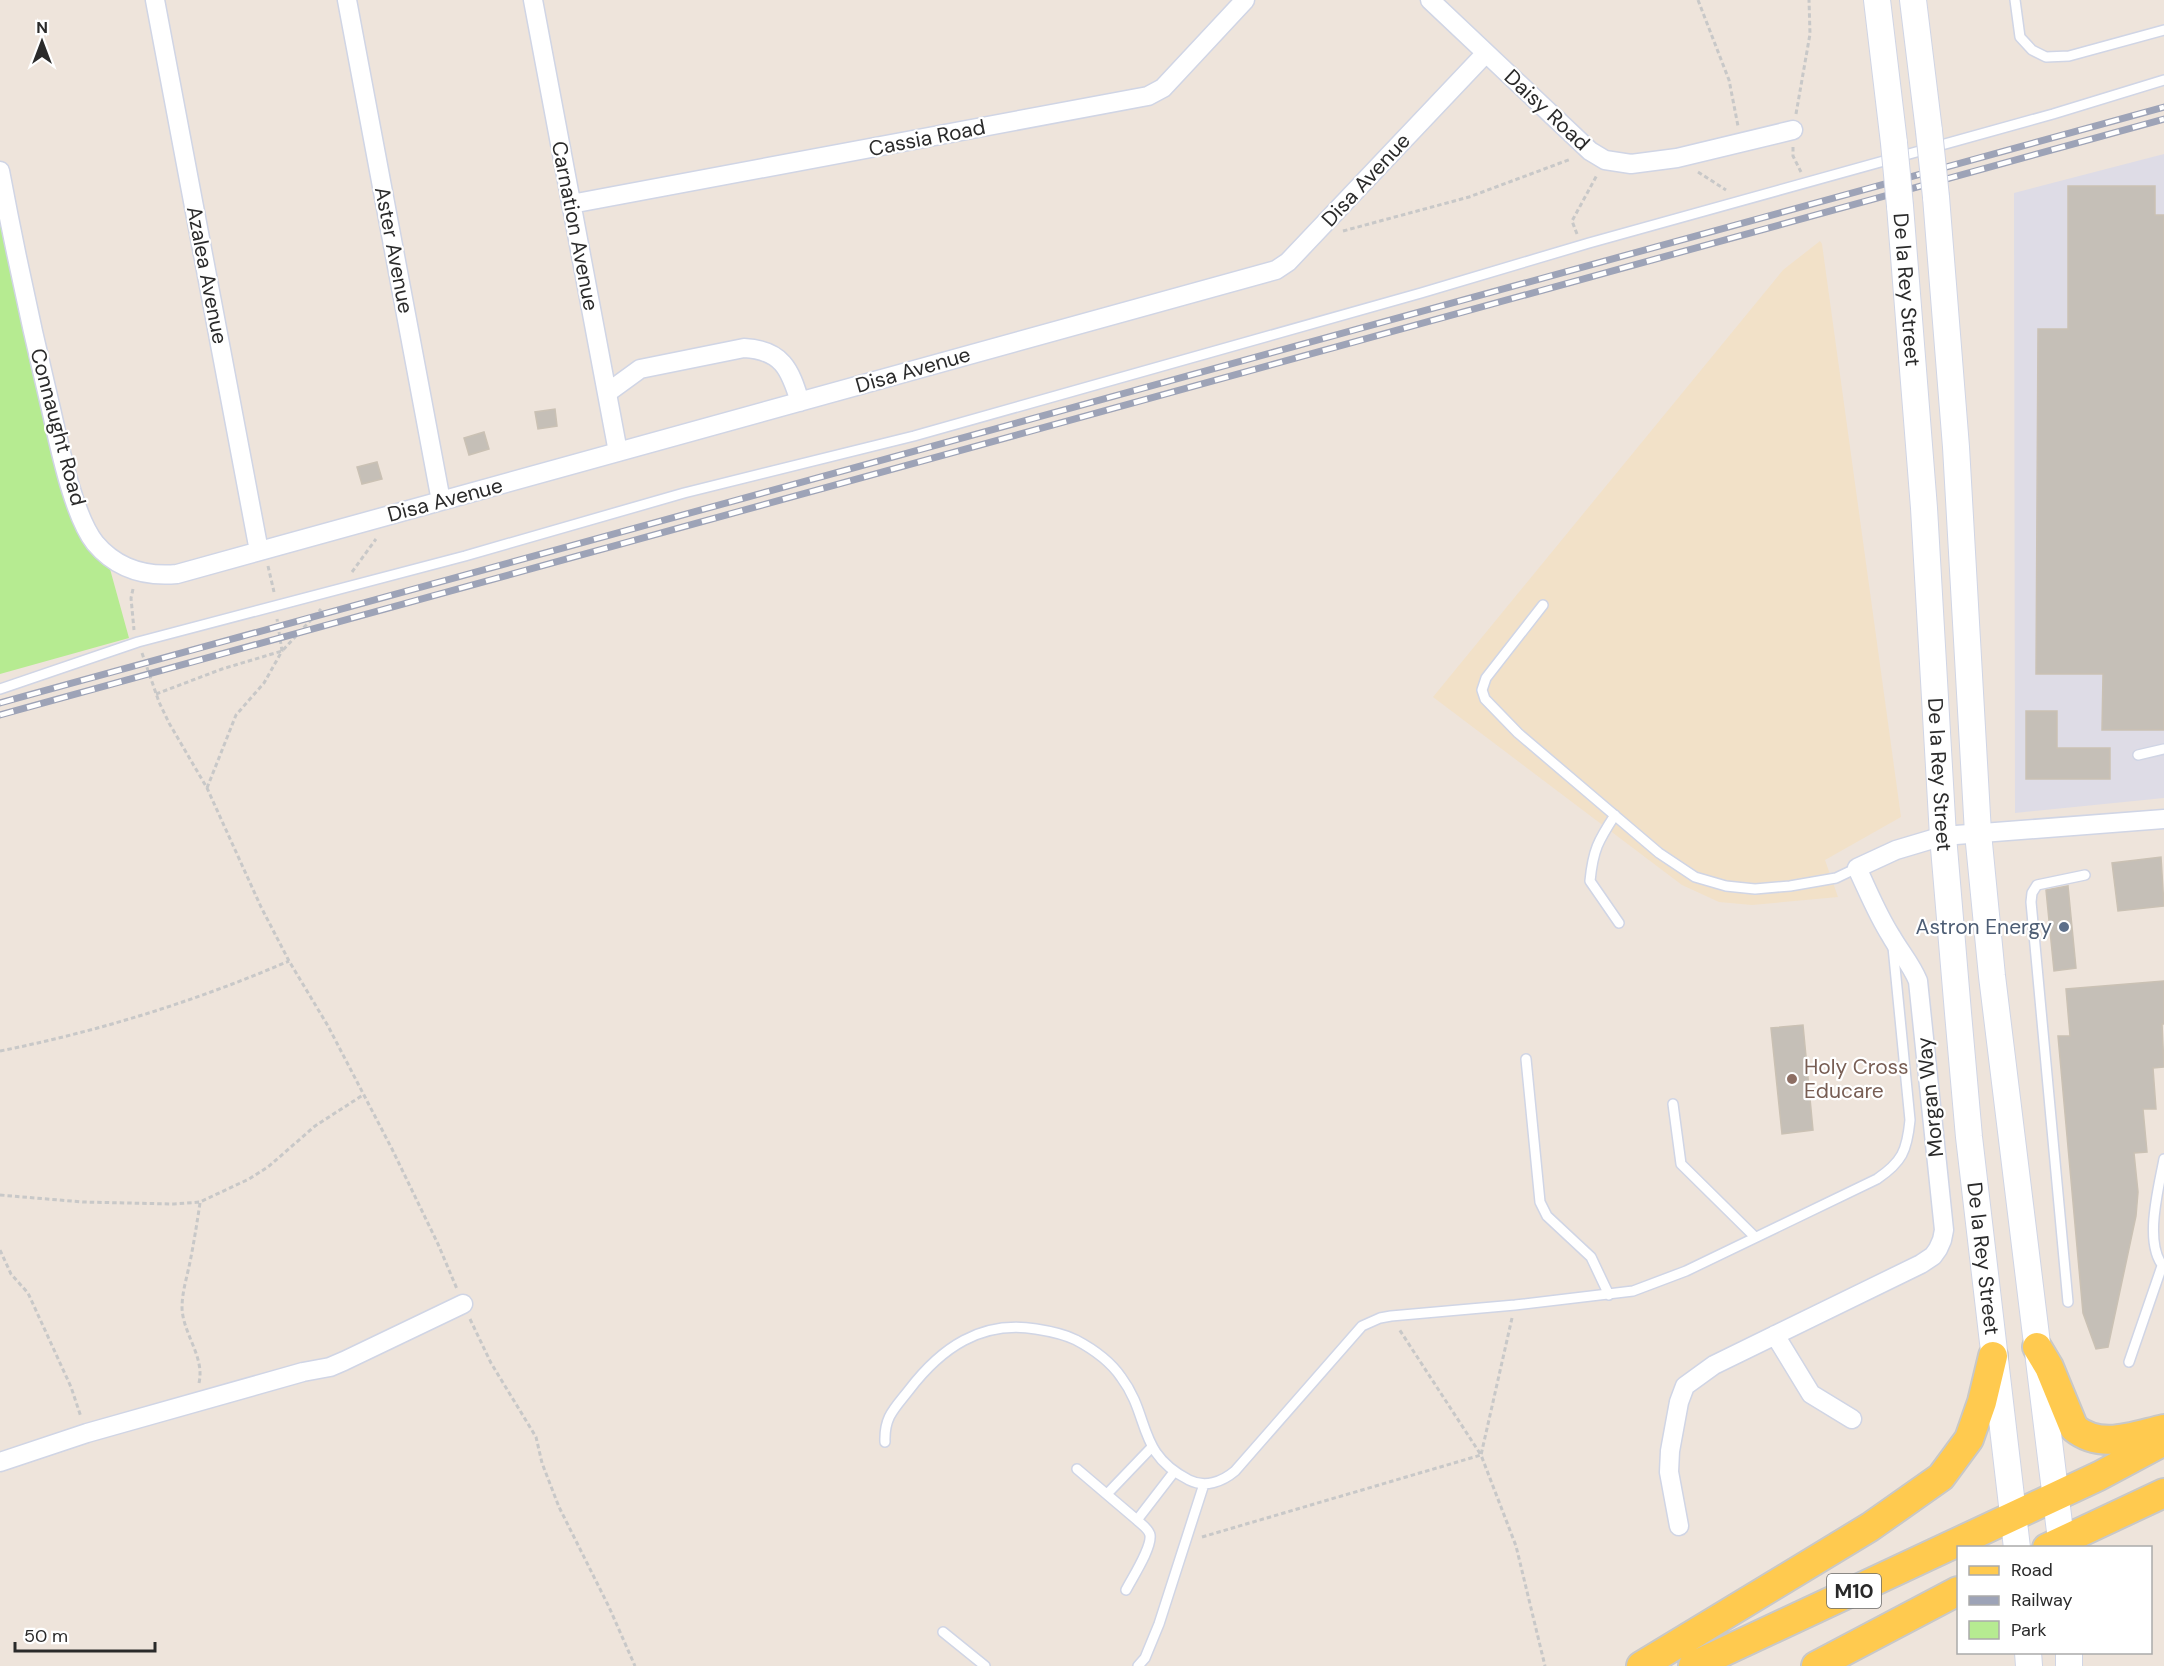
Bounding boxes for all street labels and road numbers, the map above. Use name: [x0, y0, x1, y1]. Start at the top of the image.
street label: Daisy Road: [1498, 63, 1596, 157]
street label: Cassia Road: [866, 113, 988, 163]
street label: Disa Avenue: [1315, 127, 1417, 233]
street label: Carnation Avenue: [545, 139, 605, 313]
street label: Aster Avenue: [368, 184, 420, 316]
street label: Azalea Avenue: [180, 204, 234, 346]
street label: De la Rey Street: [1887, 212, 1927, 368]
street label: Disa Avenue: [852, 340, 974, 400]
street label: Connaught Road: [24, 345, 92, 509]
street label: Disa Avenue: [384, 471, 506, 529]
street label: De la Rey Street: [1921, 697, 1958, 853]
street label: Morgan Way: [1910, 1035, 1950, 1158]
street label: De la Rey Street: [1960, 1180, 2006, 1337]
road number: M10: [1827, 1574, 1881, 1608]

